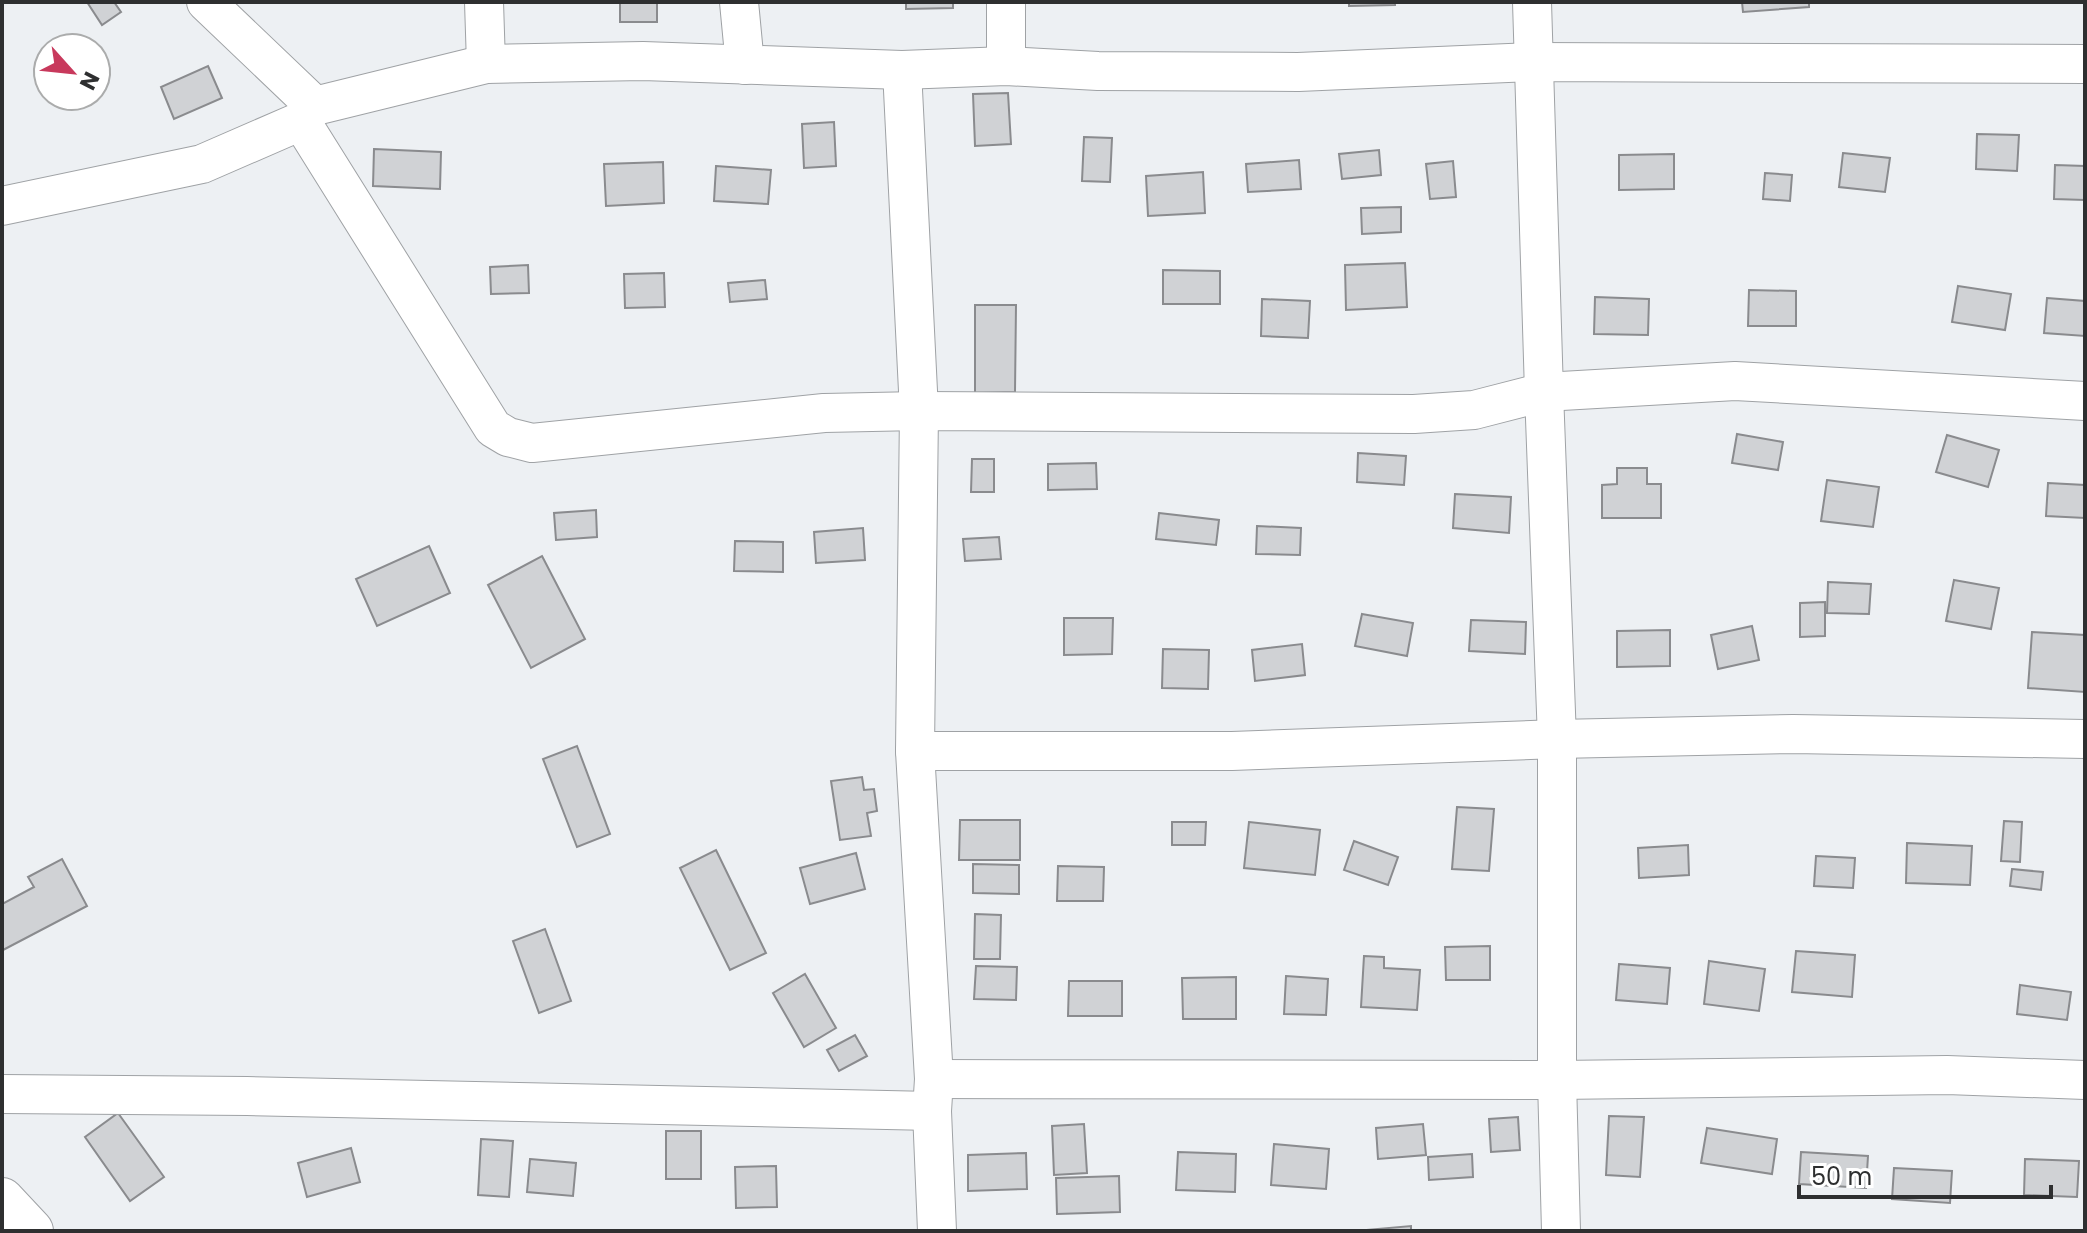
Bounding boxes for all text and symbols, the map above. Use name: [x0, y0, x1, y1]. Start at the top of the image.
north arrow: [32, 32, 112, 112]
text: N: [72, 66, 107, 95]
scale bar: [1799, 1149, 2051, 1199]
text: 50 m: [1811, 1160, 1872, 1193]

